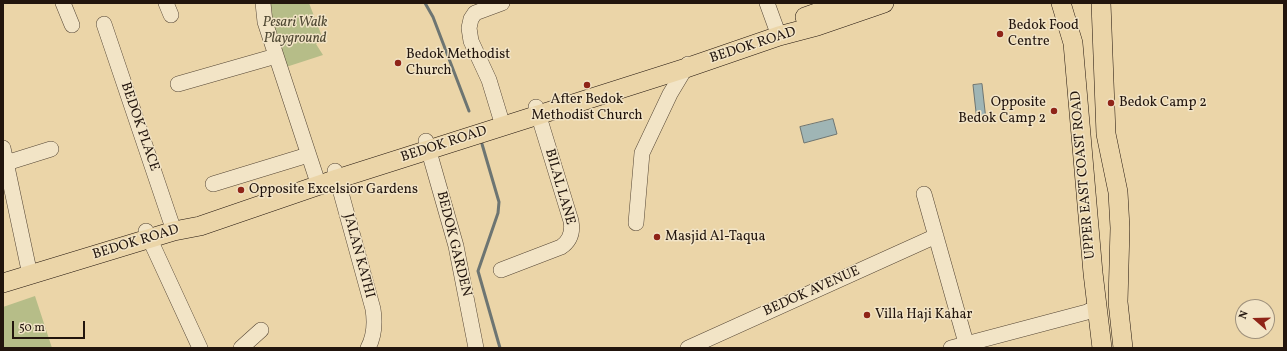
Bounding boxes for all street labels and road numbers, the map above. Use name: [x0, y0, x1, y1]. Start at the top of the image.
street label: BEDOK ROAD: [708, 24, 798, 68]
street label: BEDOK PLACE: [116, 80, 162, 174]
street label: UPPER EAST COAST ROAD: [1068, 90, 1100, 260]
street label: BEDOK ROAD: [399, 123, 489, 167]
street label: BILAL LANE: [540, 147, 578, 227]
street label: BEDOK GARDEN: [432, 189, 474, 299]
street label: JALAN KATHI: [339, 212, 377, 300]
street label: BEDOK ROAD: [91, 222, 181, 264]
street label: BEDOK AVENUE: [761, 263, 863, 321]

